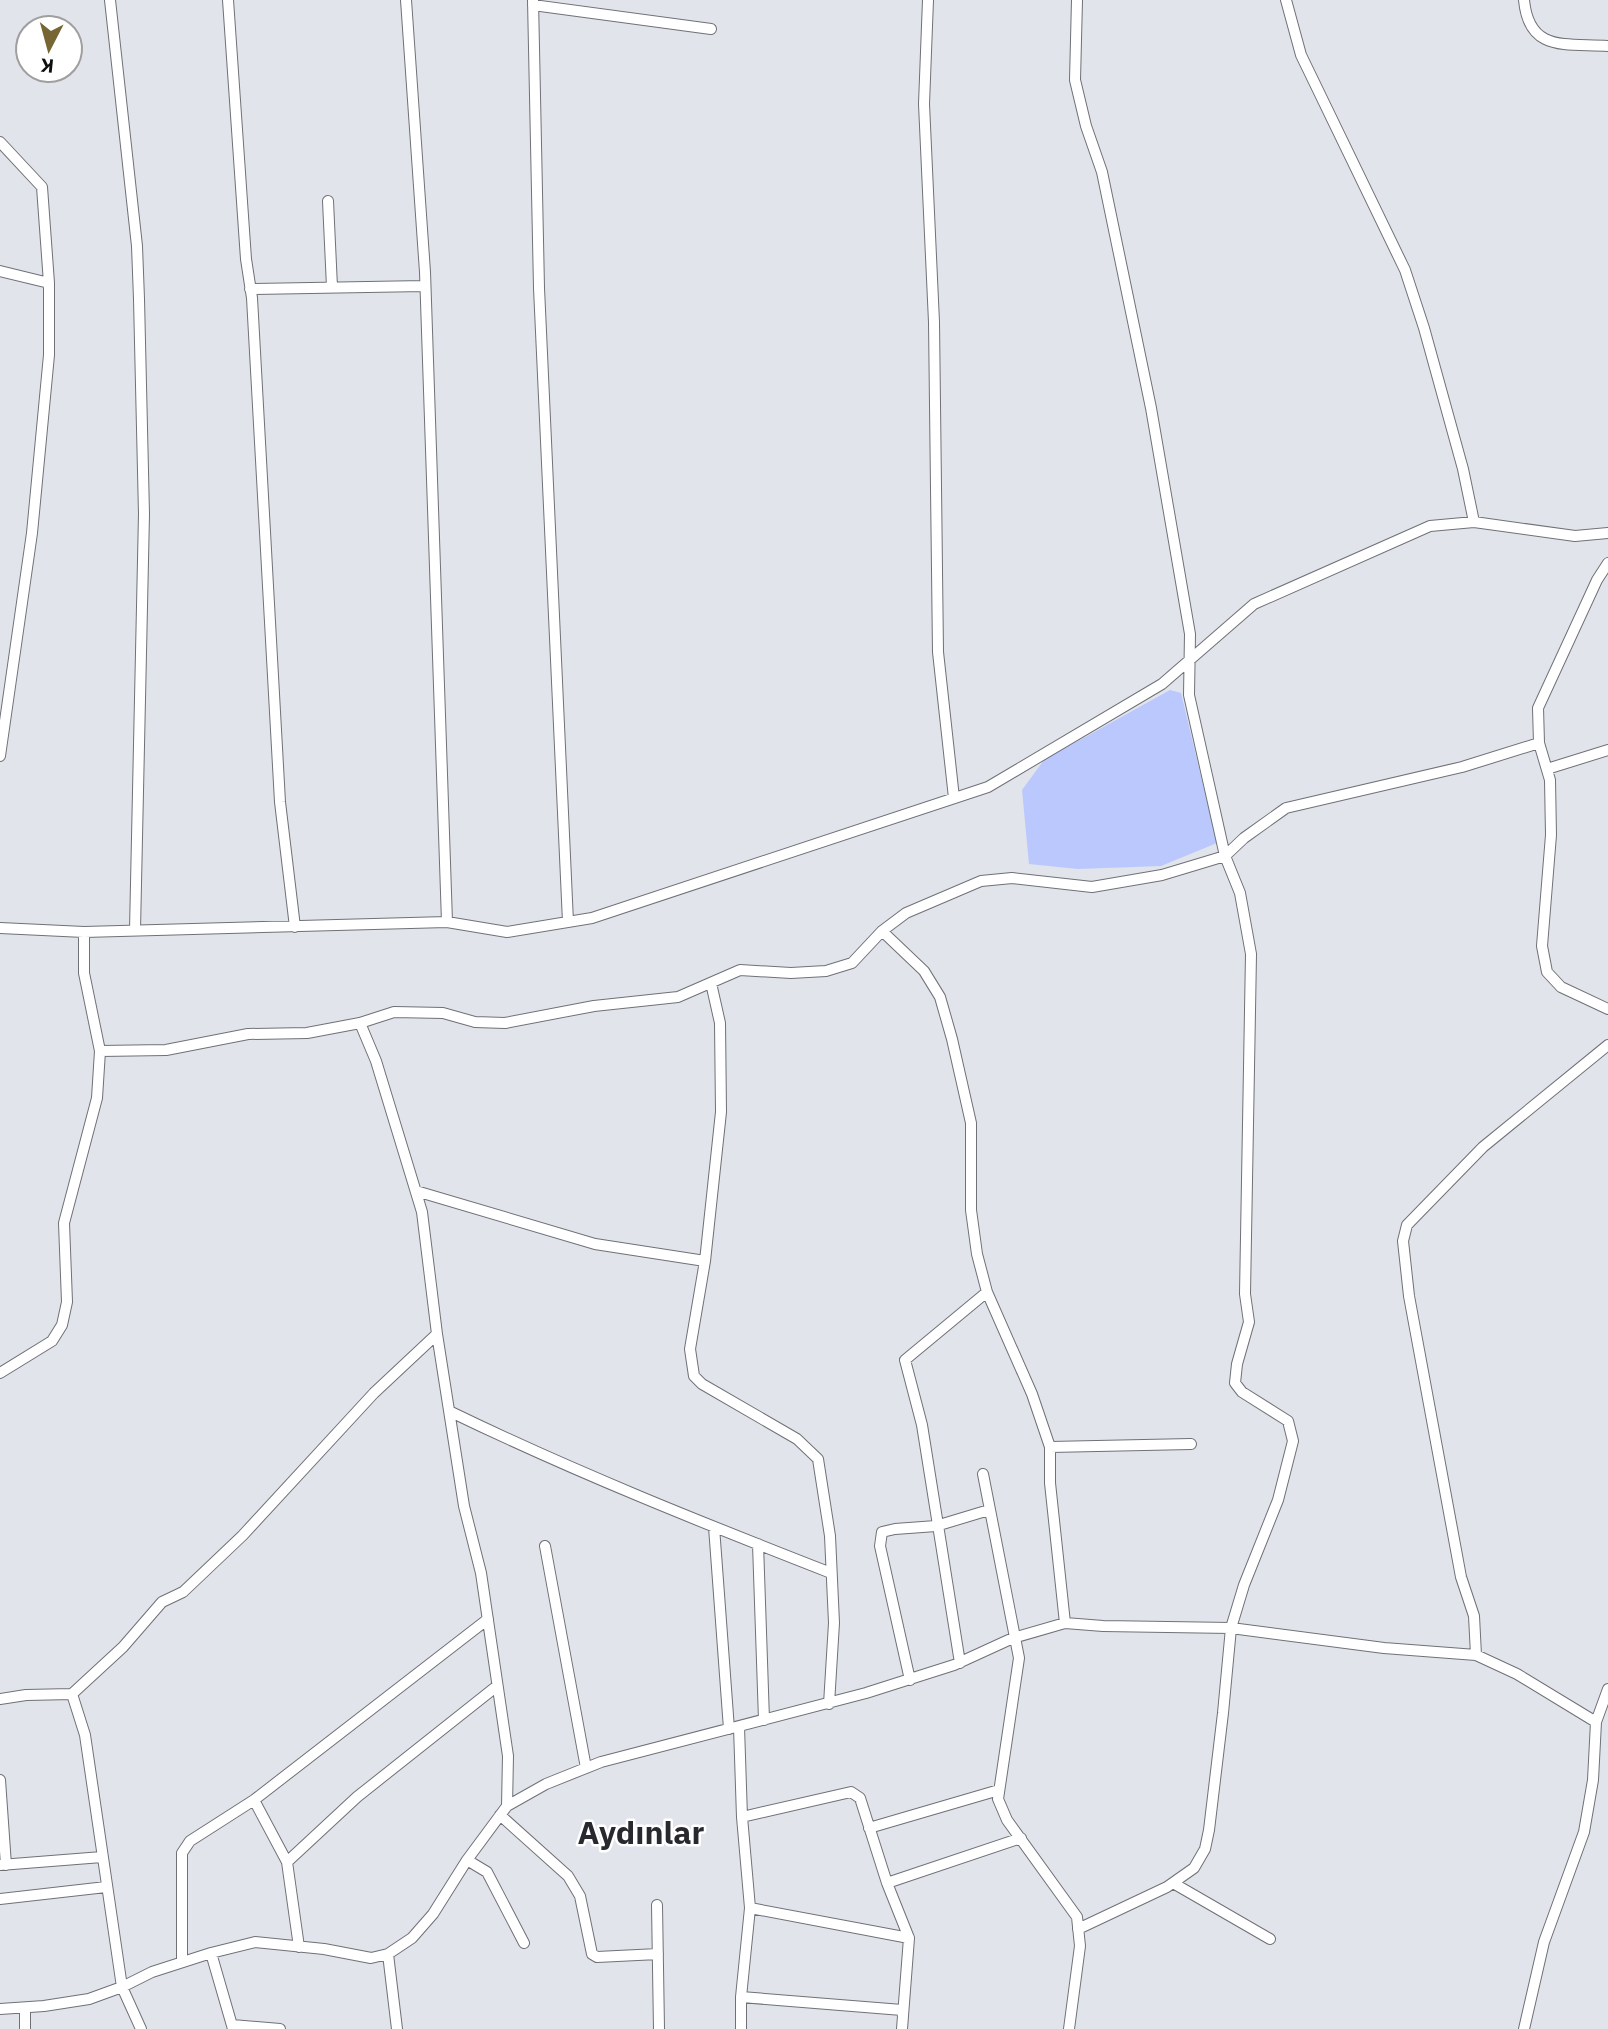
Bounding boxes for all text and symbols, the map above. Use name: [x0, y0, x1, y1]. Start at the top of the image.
north arrow: [14, 14, 84, 84]
text: K: [39, 53, 55, 79]
district label: Aydınlar: [578, 1811, 704, 1853]

